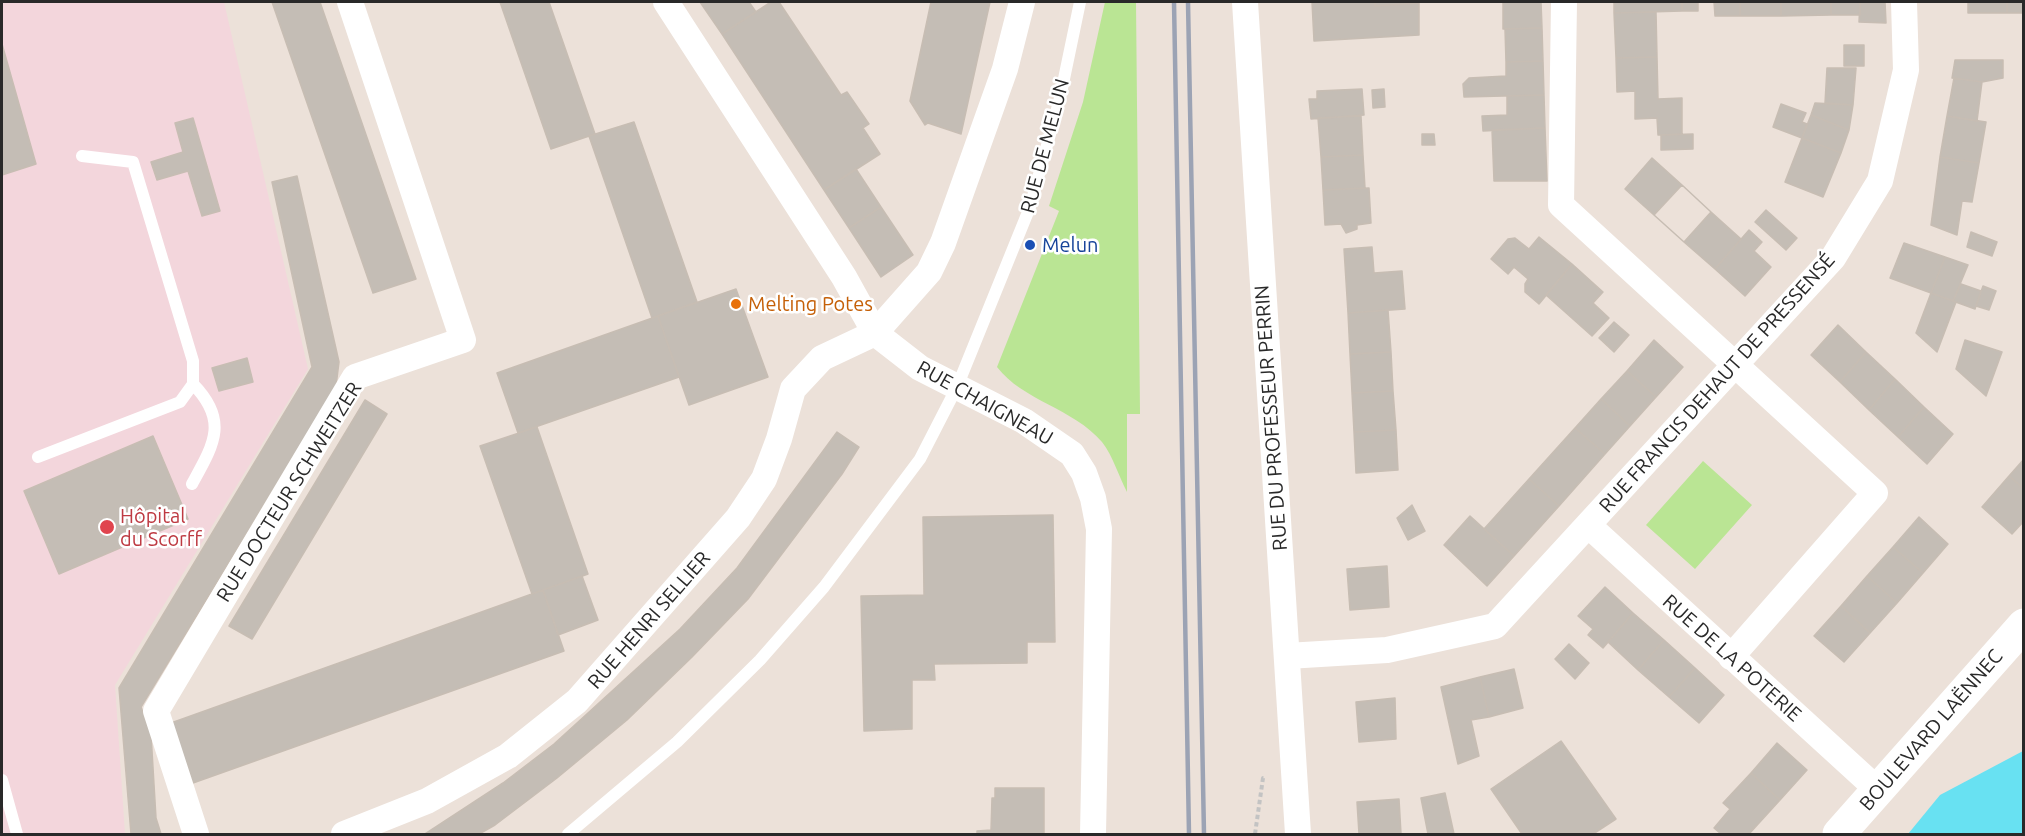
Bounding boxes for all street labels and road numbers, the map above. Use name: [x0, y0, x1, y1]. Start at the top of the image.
street label: RUE DE MELUN: [1015, 76, 1075, 216]
street label: RUE FRANCIS DEHAUT DE PRESSENSÉ: [1594, 248, 1840, 518]
street label: RUE DU PROFESSEUR PERRIN: [1250, 284, 1292, 552]
street label: RUE CHAIGNEAU: [913, 356, 1057, 450]
street label: RUE DOCTEUR SCHWEITZER: [211, 378, 367, 606]
street label: RUE HENRI SELLIER: [583, 546, 715, 694]
street label: RUE DE LA POTERIE: [1658, 589, 1806, 727]
street label: BOULEVARD LAËNNEC: [1854, 644, 2008, 816]

